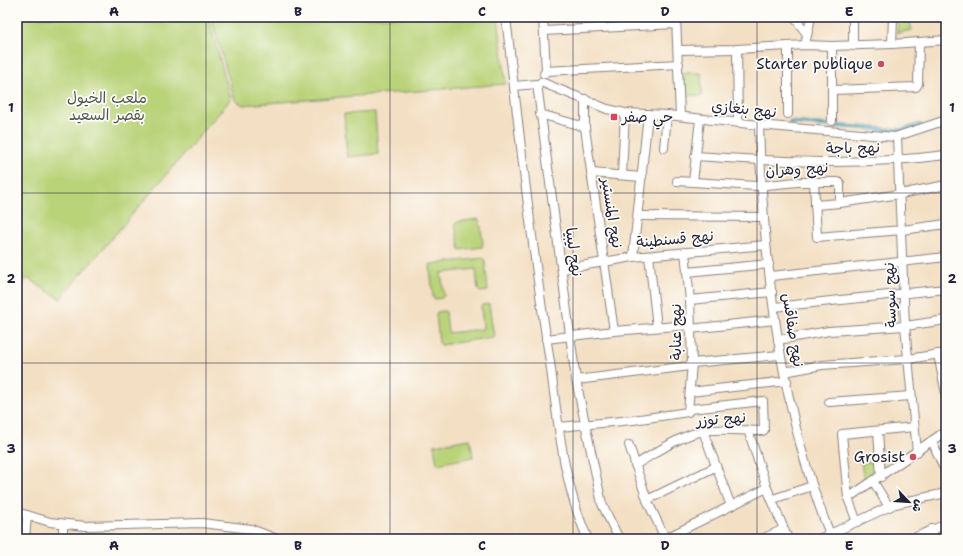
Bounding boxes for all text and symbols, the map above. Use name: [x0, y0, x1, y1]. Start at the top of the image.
text: A: [109, 3, 119, 20]
text: B: [294, 3, 302, 20]
text: C: [478, 3, 486, 20]
text: D: [660, 3, 670, 20]
text: E: [845, 3, 854, 20]
place label: Starter publique: [756, 54, 873, 74]
marker: Starter publique: [876, 59, 886, 69]
park label: ملعب الخيول بقصر السعيد: [67, 88, 147, 125]
street label: نهج بنغازي: [710, 96, 778, 123]
text: 1: [8, 99, 14, 116]
text: 1: [949, 99, 955, 116]
place label: حي صفر: [620, 107, 673, 130]
marker: حي صفر: [609, 112, 619, 122]
street label: نهج باجة: [826, 138, 880, 158]
street label: نهج وهران: [765, 157, 829, 181]
street label: نهج المنستير: [596, 175, 627, 250]
street label: نهج ليبيا: [561, 226, 587, 278]
street label: نهج قسنطينة: [635, 226, 715, 252]
street label: نهج سوسة: [879, 262, 901, 328]
text: 2: [6, 270, 16, 287]
text: 2: [947, 270, 957, 287]
street label: نهج صفاقس: [777, 292, 809, 368]
street label: نهج عنابة: [666, 304, 686, 360]
street label: نهج توزر: [694, 407, 747, 431]
text: 3: [6, 440, 16, 457]
text: 3: [947, 440, 957, 457]
place label: Grosist: [854, 447, 905, 467]
marker: Grosist: [908, 452, 918, 462]
north arrow: [889, 482, 929, 522]
text: ش: [908, 497, 927, 515]
text: A: [109, 537, 119, 554]
text: B: [294, 537, 302, 554]
text: C: [478, 537, 486, 554]
text: D: [660, 537, 670, 554]
text: E: [845, 537, 854, 554]

